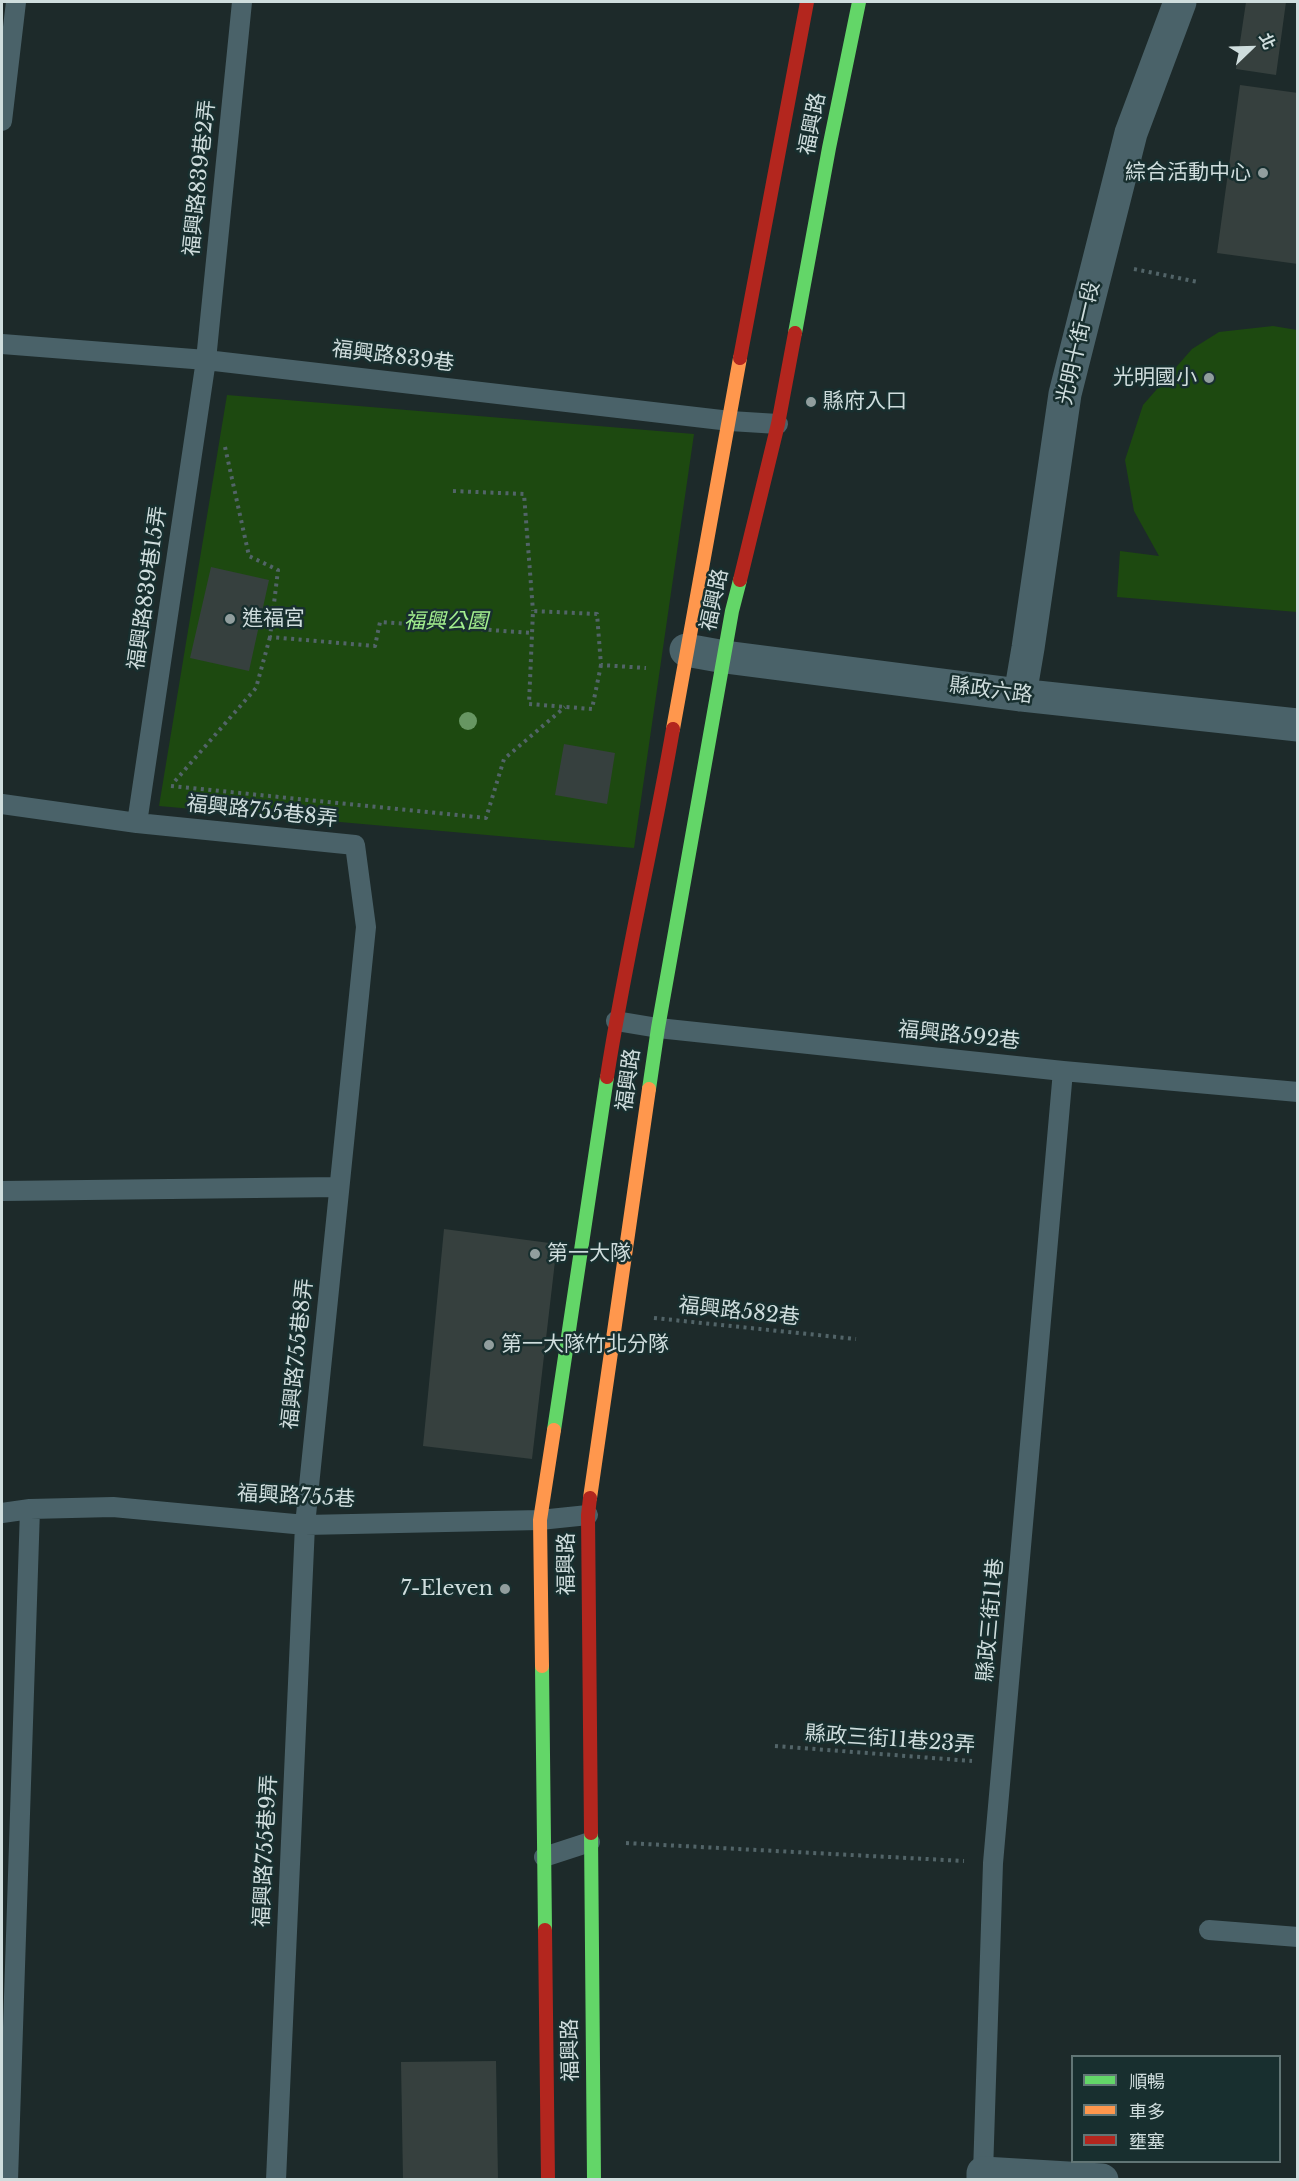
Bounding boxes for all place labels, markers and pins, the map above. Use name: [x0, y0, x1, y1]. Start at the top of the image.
place label: 綜合活動中心: [1125, 160, 1251, 186]
marker: 綜合活動中心: [1256, 166, 1270, 180]
place label: 光明國小: [1113, 365, 1197, 391]
marker: 光明國小: [1202, 371, 1216, 385]
place label: 縣府入口: [823, 389, 907, 415]
marker: 縣府入口: [804, 395, 818, 409]
place label: 進福宮: [242, 606, 305, 632]
marker: 進福宮: [223, 612, 237, 626]
place label: 第一大隊: [547, 1241, 631, 1267]
marker: 第一大隊: [528, 1247, 542, 1261]
place label: 第一大隊竹北分隊: [501, 1332, 669, 1358]
marker: 第一大隊竹北分隊: [482, 1338, 496, 1352]
place label: 7-Eleven: [401, 1576, 493, 1602]
marker: 7-Eleven: [498, 1582, 512, 1596]

